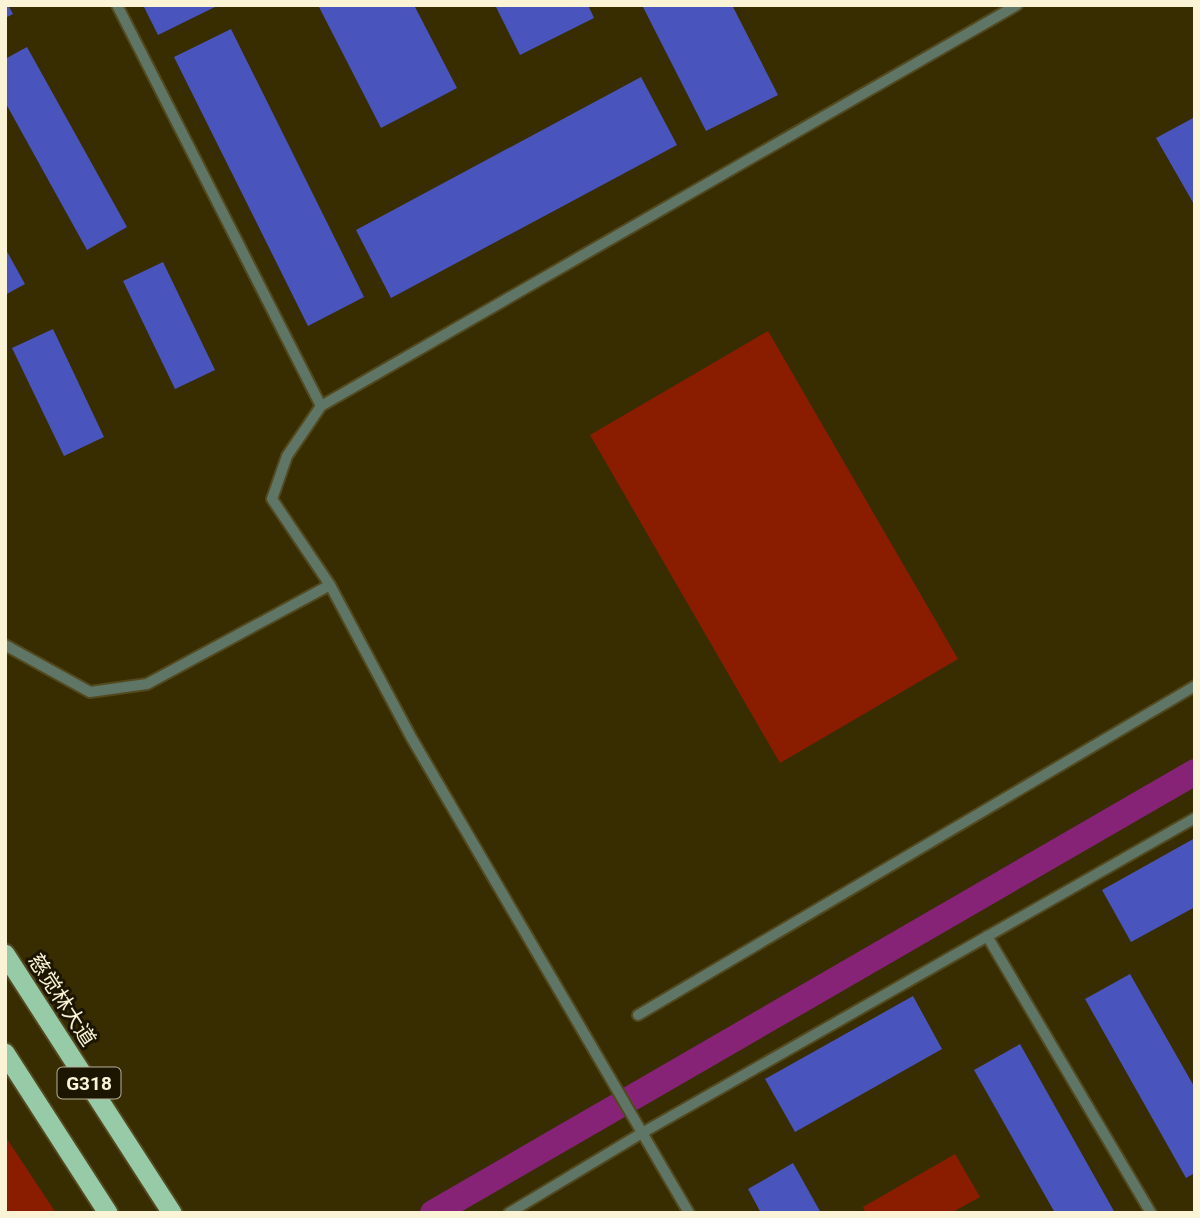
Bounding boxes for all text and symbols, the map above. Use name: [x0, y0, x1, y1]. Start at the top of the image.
street label: 慈觉林大道: [23, 949, 101, 1051]
road number: G318: [57, 1068, 120, 1098]

